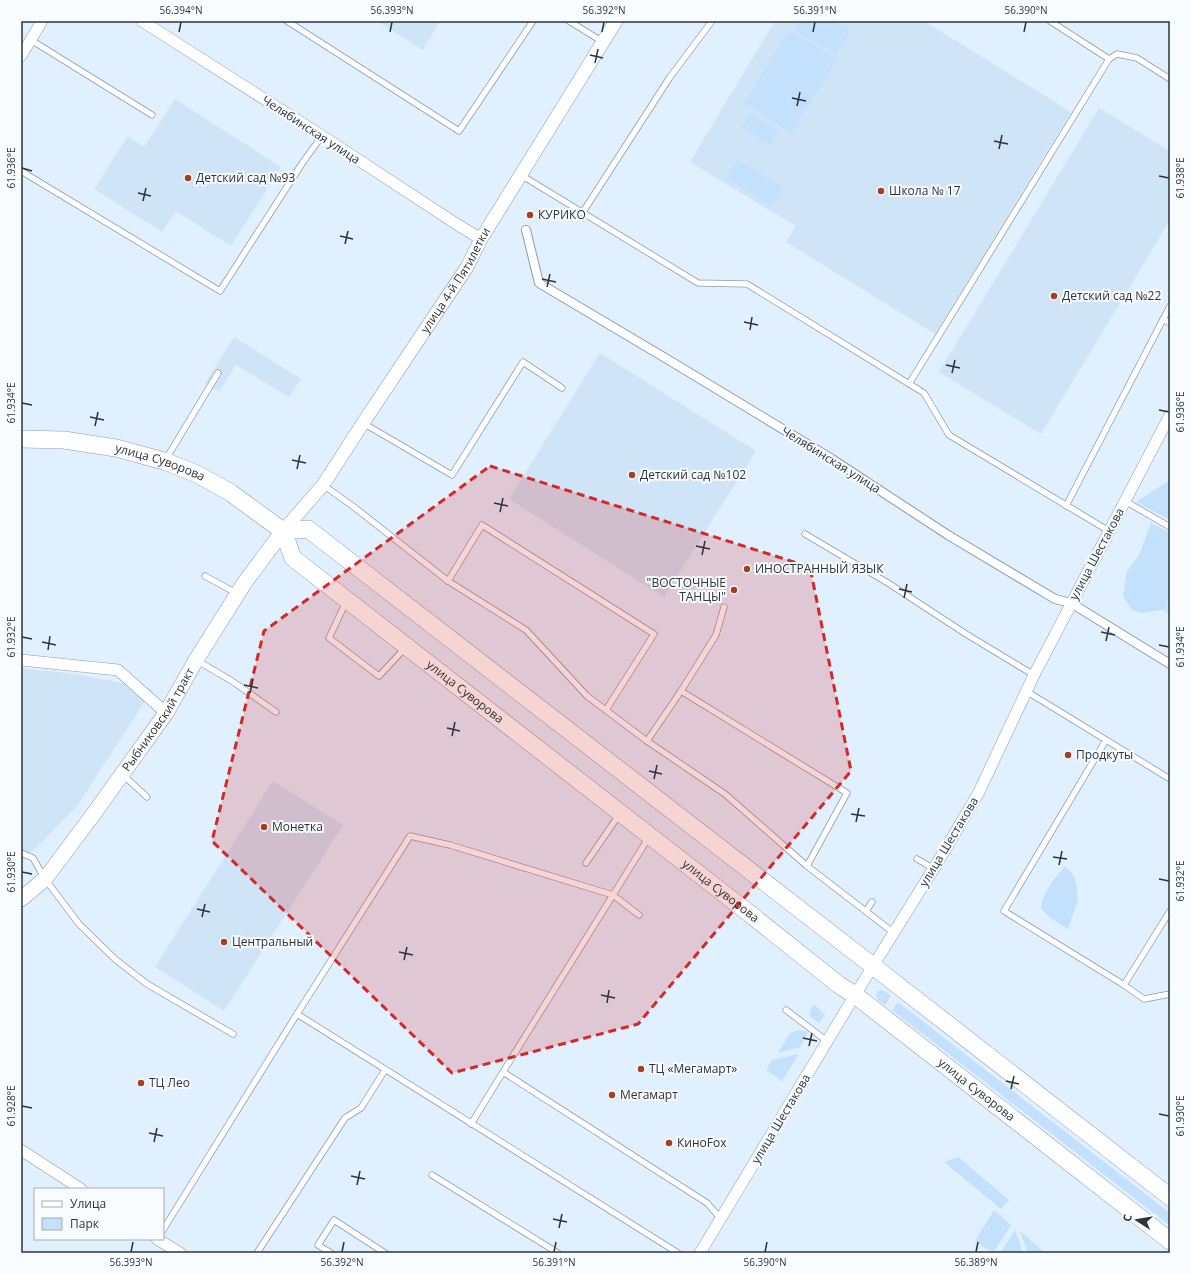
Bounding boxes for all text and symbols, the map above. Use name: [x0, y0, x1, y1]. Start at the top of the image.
text: 56.394°N: [159, 3, 203, 17]
text: 56.393°N: [370, 3, 414, 17]
text: 56.392°N: [582, 3, 626, 17]
text: 56.391°N: [793, 3, 837, 17]
text: 56.390°N: [1004, 3, 1048, 17]
street label: Челябинская улица: [259, 91, 364, 168]
text: 61.936°E: [4, 147, 18, 189]
text: 61.938°E: [1173, 157, 1187, 199]
place label: Детский сад №93: [196, 169, 295, 186]
marker: Детский сад №93: [183, 173, 193, 183]
place label: Школа № 17: [889, 182, 961, 199]
marker: Школа № 17: [876, 186, 886, 196]
place label: КУРИКО: [538, 206, 586, 223]
marker: КУРИКО: [525, 210, 535, 220]
street label: улица 4-й Пятилетки: [416, 224, 494, 336]
place label: Детский сад №22: [1062, 287, 1161, 304]
marker: Детский сад №22: [1049, 291, 1059, 301]
text: 61.934°E: [4, 382, 18, 424]
text: 61.936°E: [1173, 391, 1187, 433]
street label: Челябинская улица: [778, 422, 884, 497]
street label: улица Суворова: [113, 439, 208, 485]
place label: Детский сад №102: [640, 466, 746, 483]
marker: Детский сад №102: [627, 470, 637, 480]
street label: улица Шестакова: [1065, 505, 1128, 603]
place label: ИНОСТРАННЫЙ ЯЗЫК: [755, 560, 884, 577]
marker: ИНОСТРАННЫЙ ЯЗЫК: [742, 564, 752, 574]
place label: "ВОСТОЧНЫЕ ТАНЦЫ": [647, 574, 726, 605]
marker: "ВОСТОЧНЫЕ ТАНЦЫ": [729, 585, 739, 595]
text: 61.932°E: [4, 616, 18, 658]
text: 61.934°E: [1173, 626, 1187, 668]
street label: улица Суворова: [423, 656, 507, 727]
street label: Рыбниковский тракт: [118, 664, 198, 775]
place label: Продкуты: [1076, 746, 1133, 763]
marker: Продкуты: [1063, 750, 1073, 760]
street label: улица Шестакова: [915, 794, 982, 890]
place label: Монетка: [272, 818, 323, 835]
marker: Монетка: [259, 822, 269, 832]
text: 61.930°E: [4, 851, 18, 893]
street label: улица Суворова: [679, 855, 763, 926]
text: 61.932°E: [1173, 860, 1187, 902]
place label: Центральный: [232, 933, 313, 950]
marker: Центральный: [219, 937, 229, 947]
street label: улица Суворова: [935, 1054, 1019, 1125]
place label: ТЦ «Мегамарт»: [649, 1060, 737, 1077]
marker: ТЦ «Мегамарт»: [636, 1064, 646, 1074]
street label: улица Шестакова: [747, 1071, 814, 1167]
place label: ТЦ Лео: [149, 1074, 190, 1091]
marker: ТЦ Лео: [136, 1078, 146, 1088]
text: 61.928°E: [4, 1085, 18, 1127]
place label: Мегамарт: [620, 1086, 678, 1103]
marker: Мегамарт: [607, 1090, 617, 1100]
text: 61.930°E: [1173, 1095, 1187, 1137]
place label: КиноFox: [677, 1134, 727, 1151]
marker: КиноFox: [664, 1138, 674, 1148]
legend: [34, 1188, 164, 1240]
text: Улица: [70, 1195, 106, 1212]
north arrow: [1117, 1200, 1157, 1240]
text: С: [1119, 1213, 1135, 1223]
text: Парк: [70, 1215, 100, 1232]
text: 56.393°N: [109, 1255, 153, 1269]
text: 56.392°N: [320, 1255, 364, 1269]
text: 56.391°N: [532, 1255, 576, 1269]
text: 56.390°N: [743, 1255, 787, 1269]
text: 56.389°N: [954, 1255, 998, 1269]

